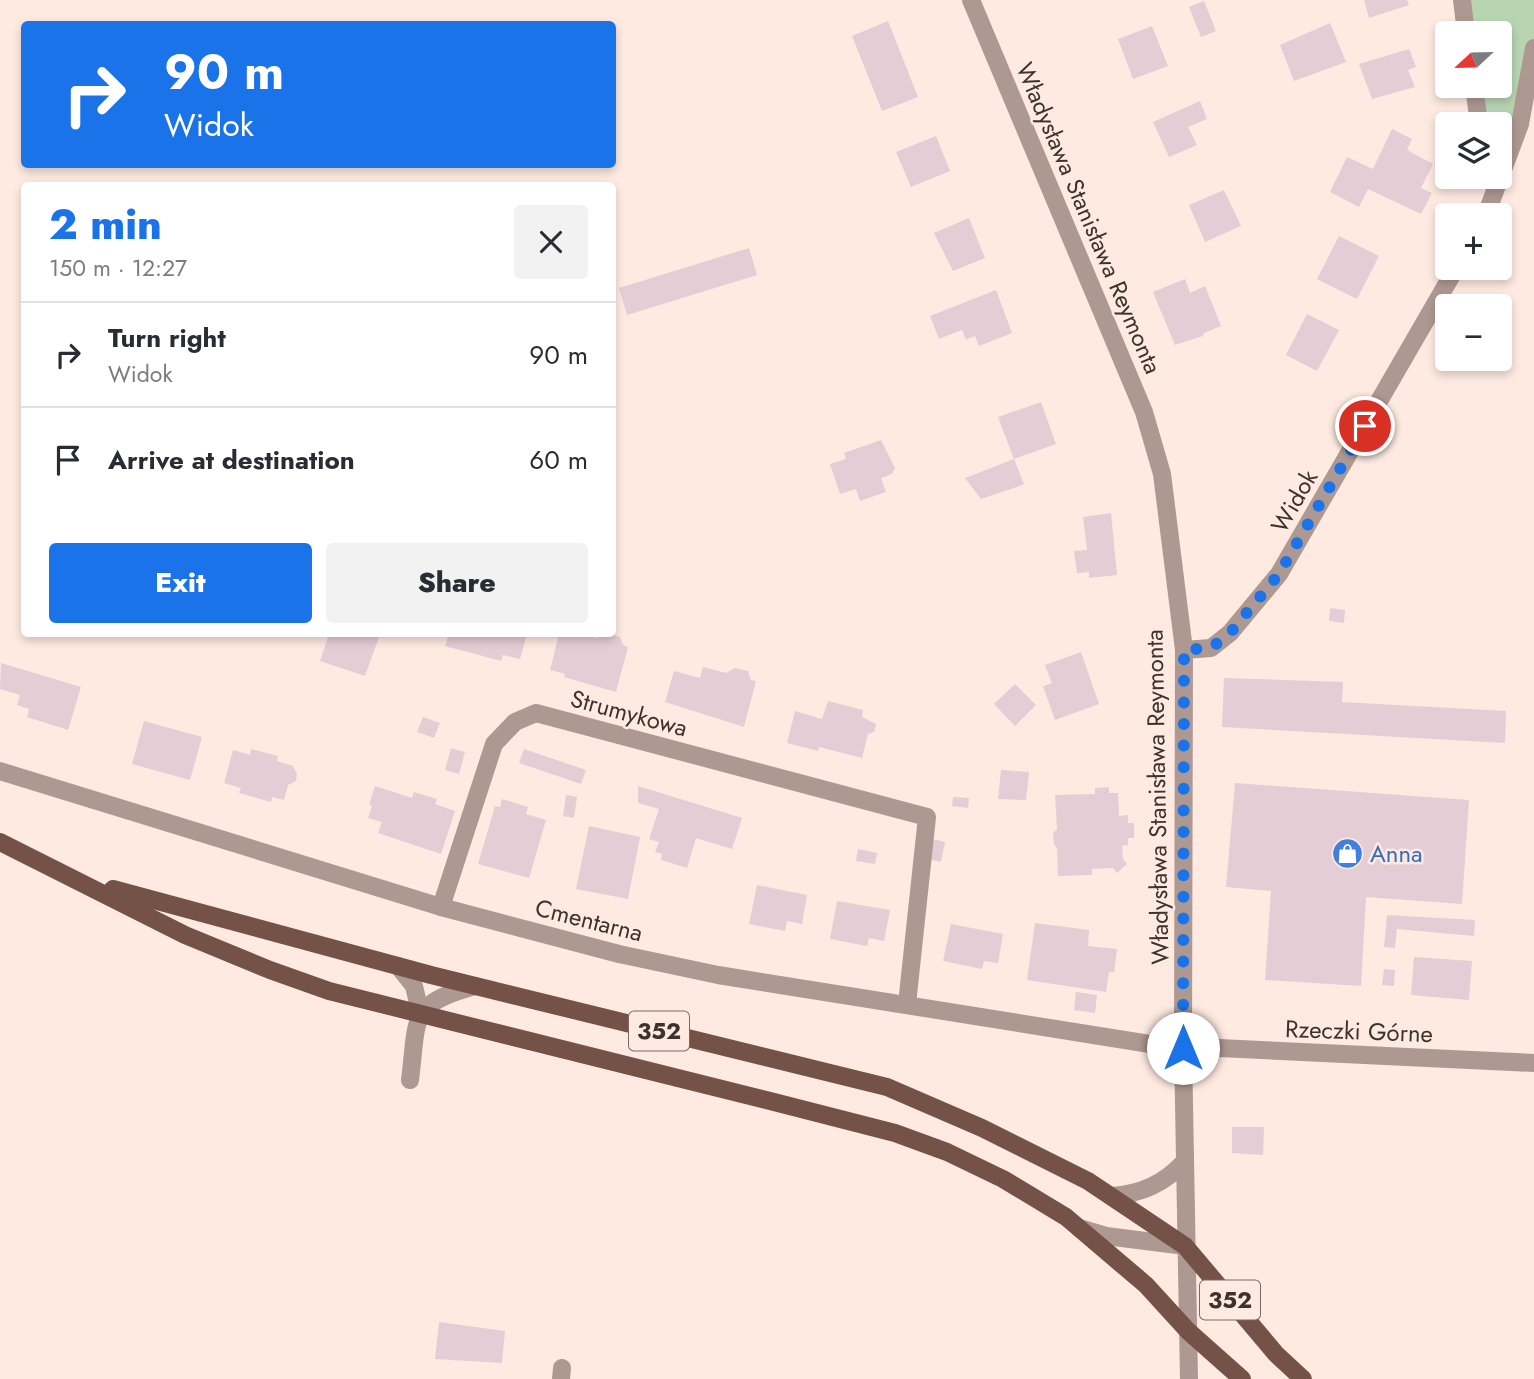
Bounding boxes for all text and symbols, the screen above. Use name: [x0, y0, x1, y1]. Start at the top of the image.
north arrow: [1435, 21, 1512, 98]
map controls: [1435, 21, 1512, 371]
text: 90 m: [164, 37, 284, 107]
icon: right: [49, 49, 140, 140]
street label: Władysława Stanisława Reymonta: [1007, 57, 1171, 379]
text: Widok: [164, 102, 254, 148]
button: layers: [1435, 112, 1512, 189]
text: 2 min: [49, 194, 162, 255]
button: +: [1435, 203, 1512, 280]
button: close: [514, 205, 588, 279]
text: 150 m · 12:27: [49, 251, 187, 285]
button: −: [1435, 294, 1512, 371]
text: Turn right: [108, 319, 226, 357]
icon: right: [49, 336, 87, 374]
text: 90 m: [529, 336, 588, 374]
text: Widok: [108, 357, 173, 391]
pin: [1335, 396, 1395, 456]
icon: arrive: [1346, 407, 1384, 445]
icon: arrive: [49, 441, 87, 479]
text: Arrive at destination: [108, 441, 355, 479]
text: 60 m: [529, 441, 588, 479]
street label: Widok: [1262, 463, 1326, 539]
button: Exit: [49, 543, 312, 623]
button: Share: [326, 543, 588, 623]
street label: Władysława Stanisława Reymonta: [1137, 629, 1177, 965]
street label: Strumykowa: [567, 681, 691, 745]
shop icon: Anna: [1330, 836, 1364, 870]
place label: Anna: [1370, 836, 1423, 871]
street label: Cmentarna: [531, 890, 647, 950]
position arrow: [1146, 1011, 1220, 1085]
street label: Rzeczki Górne: [1284, 1011, 1434, 1051]
road number: 352: [629, 1012, 689, 1050]
road number: 352: [1200, 1280, 1260, 1320]

